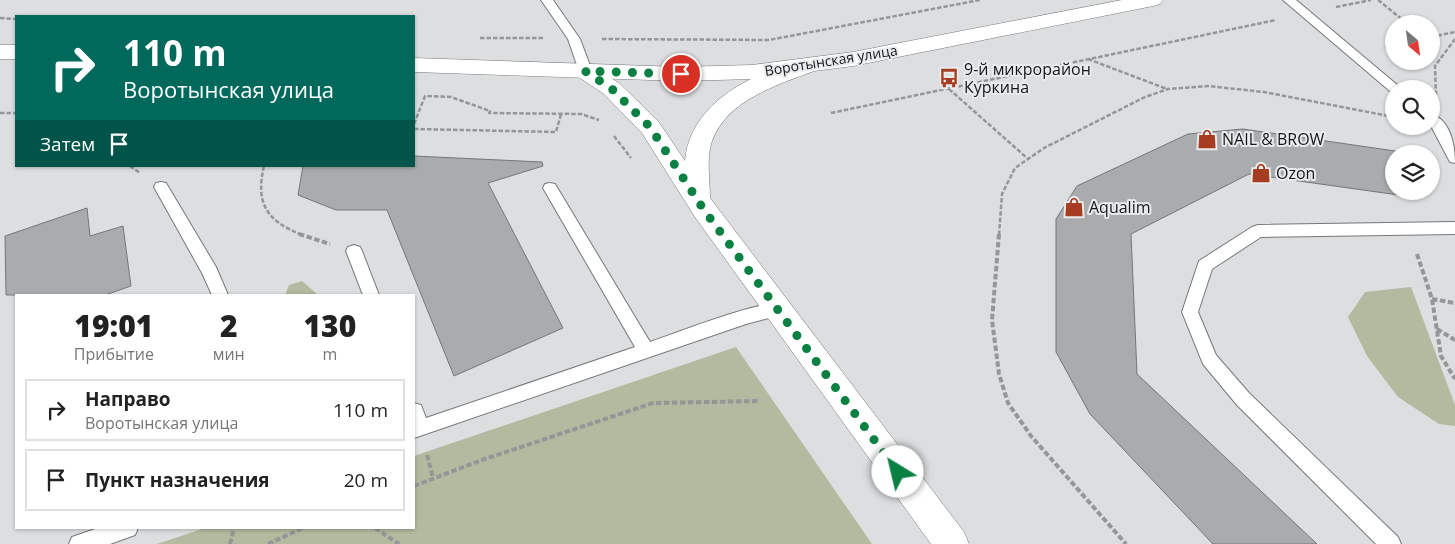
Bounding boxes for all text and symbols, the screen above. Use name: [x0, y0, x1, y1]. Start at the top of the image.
north arrow: [1385, 15, 1440, 70]
map controls: [1385, 15, 1440, 200]
text: 110 m: [123, 29, 227, 76]
icon: right: [40, 35, 105, 100]
street label: Воротынская улица: [763, 40, 899, 80]
pin: [660, 53, 702, 95]
place label: 9-й микрорайон Куркина: [964, 58, 1091, 98]
icon: arrive: [667, 60, 695, 88]
bus stop icon: 9-й микрорайон Куркина: [938, 67, 960, 89]
text: Воротынская улица: [123, 74, 334, 104]
button: search: [1385, 80, 1440, 135]
shop icon: NAIL & BROW: [1196, 128, 1218, 150]
place label: NAIL & BROW: [1222, 128, 1325, 150]
icon: arrive: [105, 130, 133, 158]
text: Затем: [40, 131, 95, 157]
button: layers: [1385, 145, 1440, 200]
shop icon: Ozon: [1250, 162, 1272, 184]
place label: Ozon: [1276, 162, 1315, 184]
shop icon: Aqualim: [1063, 196, 1085, 218]
place label: Aqualim: [1089, 196, 1151, 218]
text: 19:01: [74, 305, 153, 346]
text: 2: [220, 305, 237, 346]
text: 130: [303, 305, 356, 346]
text: Прибытие: [74, 343, 154, 365]
text: мин: [213, 343, 245, 365]
text: m: [322, 343, 337, 365]
text: Направо: [85, 386, 171, 412]
icon: right: [42, 396, 70, 424]
text: 110 m: [333, 397, 388, 423]
text: Воротынская улица: [85, 412, 238, 434]
position arrow: [871, 445, 923, 497]
icon: arrive: [42, 466, 70, 494]
text: Пункт назначения: [85, 467, 270, 493]
text: 20 m: [344, 467, 388, 493]

